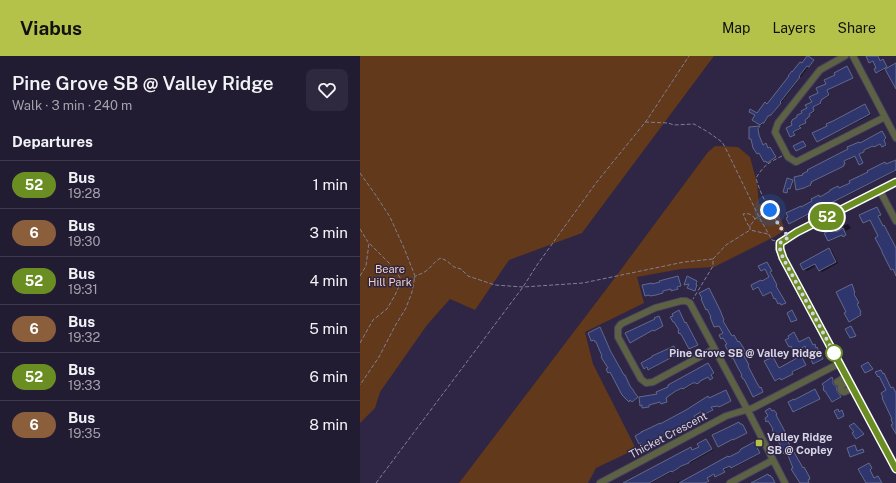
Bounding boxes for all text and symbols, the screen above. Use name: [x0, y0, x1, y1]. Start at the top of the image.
text: Viabus: [20, 17, 82, 39]
text: Map: [722, 20, 750, 36]
text: Layers: [772, 20, 816, 36]
text: Share: [838, 20, 876, 36]
button: heart: [306, 69, 348, 111]
text: Pine Grove SB @ Valley Ridge: [12, 72, 274, 94]
text: Walk · 3 min · 240 m: [12, 98, 132, 113]
text: Departures: [12, 133, 93, 150]
text: Bus: [68, 169, 95, 186]
text: 1 min: [313, 176, 348, 193]
text: 52: [25, 177, 43, 193]
text: 19:28: [68, 186, 101, 201]
your location: [760, 200, 780, 220]
line badge: 52: [809, 204, 845, 230]
text: 52: [818, 209, 836, 225]
text: Bus: [68, 217, 95, 234]
text: 3 min: [309, 224, 348, 241]
text: 6: [29, 225, 39, 241]
text: 19:30: [68, 234, 100, 249]
park label: Beare Hill Park: [368, 263, 412, 288]
text: Bus: [68, 265, 95, 282]
text: 4 min: [309, 272, 348, 289]
text: 52: [25, 273, 43, 289]
text: 19:31: [68, 282, 98, 297]
text: Bus: [68, 313, 95, 330]
text: 5 min: [309, 320, 348, 337]
text: 6: [29, 321, 39, 337]
text: 19:32: [68, 330, 100, 345]
marker: Pine Grove SB @ Valley Ridge: [825, 344, 843, 362]
place label: Pine Grove SB @ Valley Ridge: [669, 347, 822, 359]
text: Bus: [68, 361, 95, 378]
text: 6 min: [310, 368, 348, 385]
text: 52: [25, 369, 43, 385]
text: 19:33: [68, 378, 101, 393]
text: Bus: [68, 409, 95, 426]
street label: Thicket Crescent: [627, 409, 709, 461]
text: 8 min: [309, 416, 348, 433]
text: 6: [29, 417, 39, 433]
text: 19:35: [68, 426, 101, 441]
place label: Valley Ridge SB @ Copley: [767, 431, 833, 456]
marker: Valley Ridge SB @ Copley: [754, 438, 764, 448]

